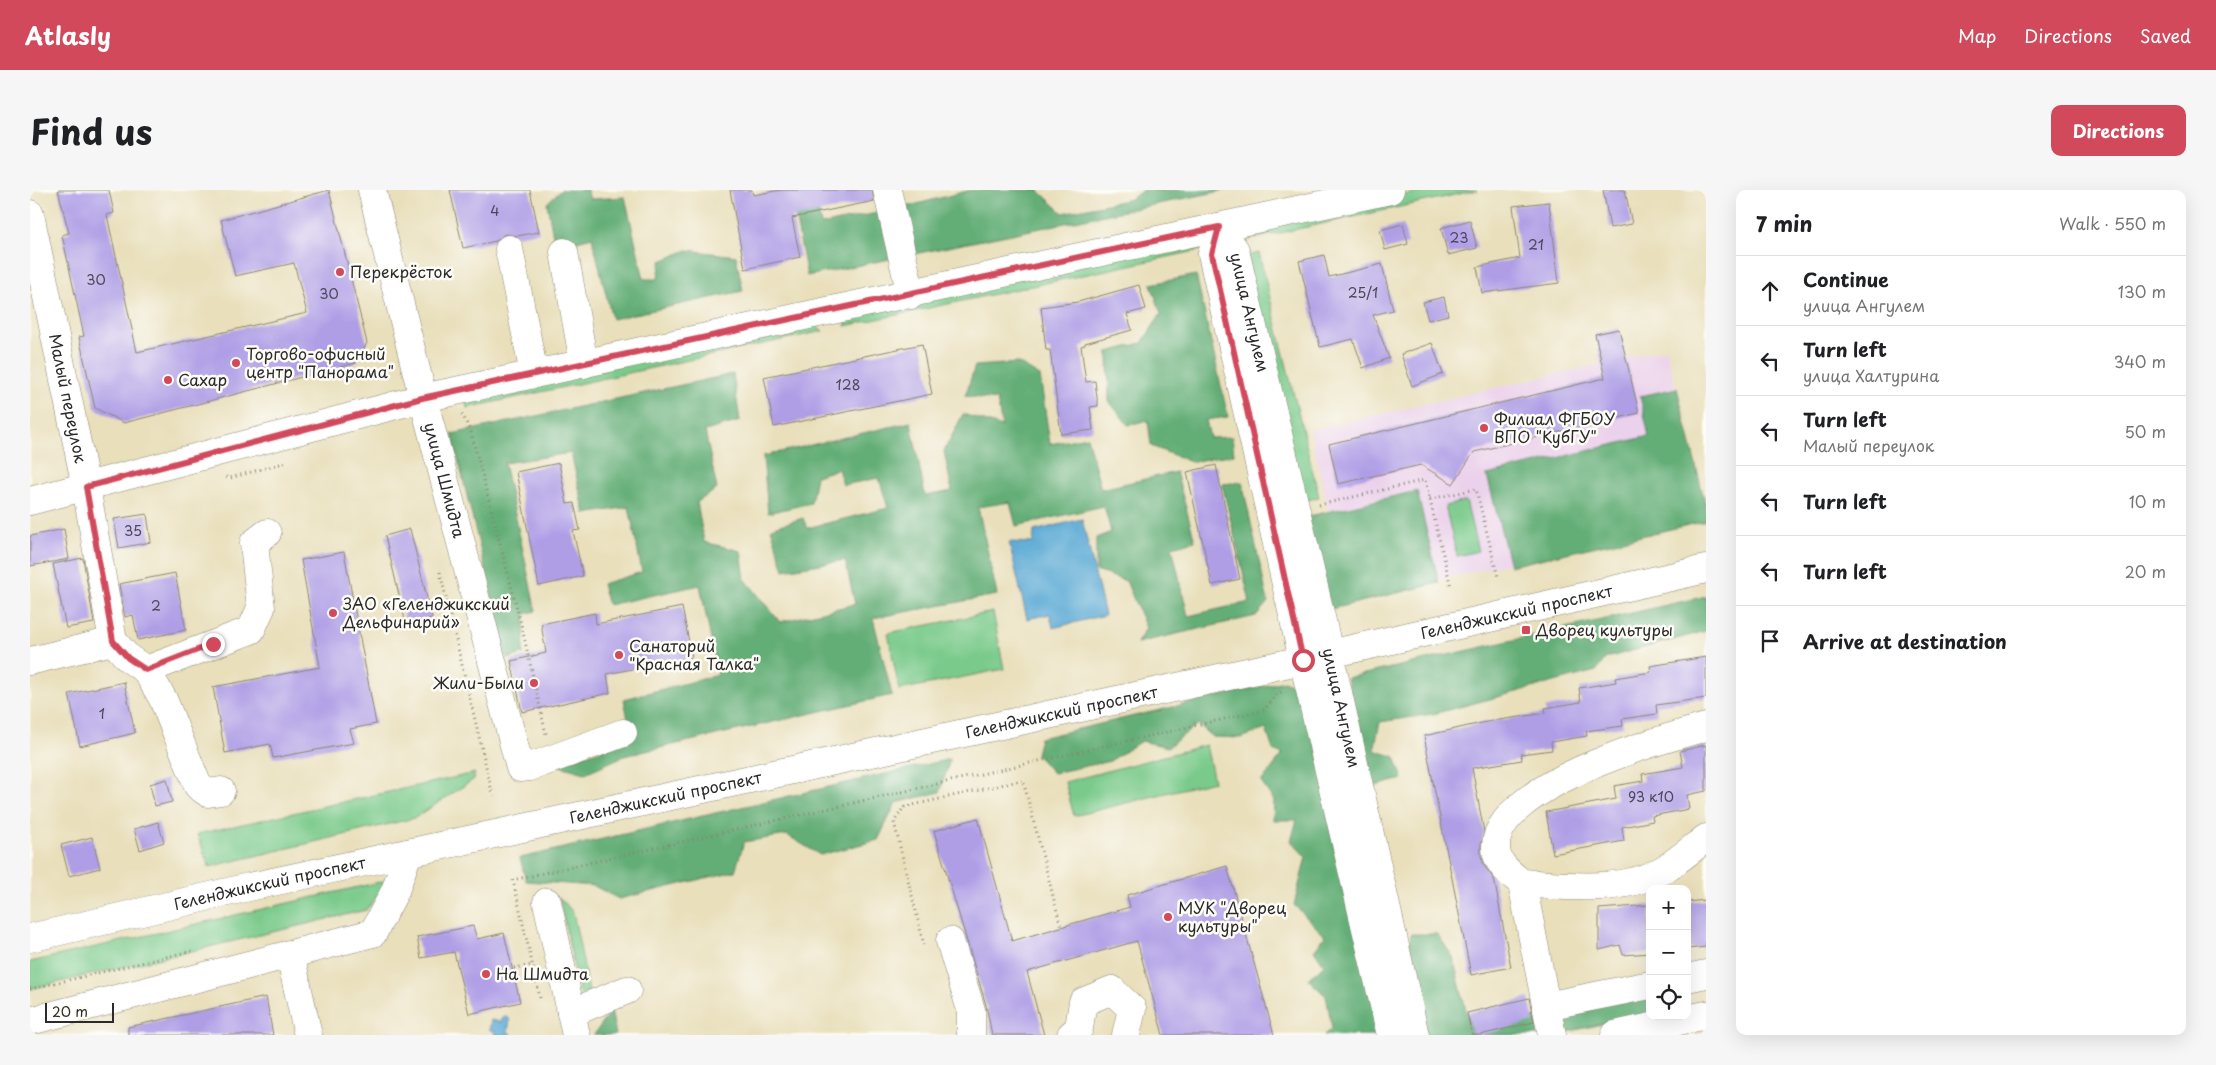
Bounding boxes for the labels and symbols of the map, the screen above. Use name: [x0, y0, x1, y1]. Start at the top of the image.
house number: 4: [490, 200, 500, 221]
house number: 23: [1450, 227, 1468, 248]
house number: 21: [1528, 234, 1544, 255]
street label: улица Ангулем: [1225, 250, 1276, 374]
place label: Перекрёсток: [350, 259, 452, 283]
marker: Перекрёсток: [334, 266, 346, 278]
house number: 30: [86, 269, 106, 290]
house number: 25/1: [1348, 282, 1378, 303]
house number: 30: [319, 283, 339, 304]
street label: Малый переулок: [44, 331, 94, 465]
place label: Торгово-офисный центр "Панорама": [246, 341, 394, 383]
marker: Торгово-офисный центр "Панорама": [230, 357, 242, 369]
place label: Сахар: [178, 367, 227, 391]
marker: Сахар: [162, 374, 174, 386]
house number: 128: [836, 374, 860, 395]
place label: Филиал ФГБОУ ВПО "КубГУ": [1494, 406, 1616, 448]
street label: улица Шмидта: [419, 419, 472, 540]
marker: Филиал ФГБОУ ВПО "КубГУ": [1478, 422, 1490, 434]
house number: 35: [124, 520, 142, 541]
street label: Геленджикский проспект: [1418, 577, 1615, 644]
place label: ЗАО «Геленджикский Дельфинарий»: [342, 591, 510, 633]
house number: 2: [151, 595, 161, 616]
marker: ЗАО «Геленджикский Дельфинарий»: [327, 607, 339, 619]
place label: Дворец культуры: [1535, 617, 1673, 641]
marker: Дворец культуры: [1520, 624, 1532, 636]
route end: [202, 633, 225, 656]
place label: Санаторий "Красная Талка": [629, 633, 759, 675]
street label: улица Ангулем: [1317, 645, 1367, 770]
marker: Санаторий "Красная Талка": [613, 649, 625, 661]
route start: [1292, 649, 1315, 672]
place label: Жили-Были: [432, 670, 524, 694]
marker: Жили-Были: [528, 677, 540, 689]
street label: Геленджикский проспект: [963, 679, 1160, 743]
house number: 1: [99, 703, 105, 724]
street label: Геленджикский проспект: [567, 764, 764, 829]
house number: 93 к10: [1628, 786, 1674, 807]
street label: Геленджикский проспект: [171, 849, 368, 915]
place label: МУК "Дворец культуры": [1178, 895, 1286, 937]
marker: МУК "Дворец культуры": [1162, 911, 1174, 923]
place label: На Шмидта: [496, 961, 589, 985]
marker: На Шмидта: [480, 968, 492, 980]
scale bar: [45, 1000, 114, 1023]

